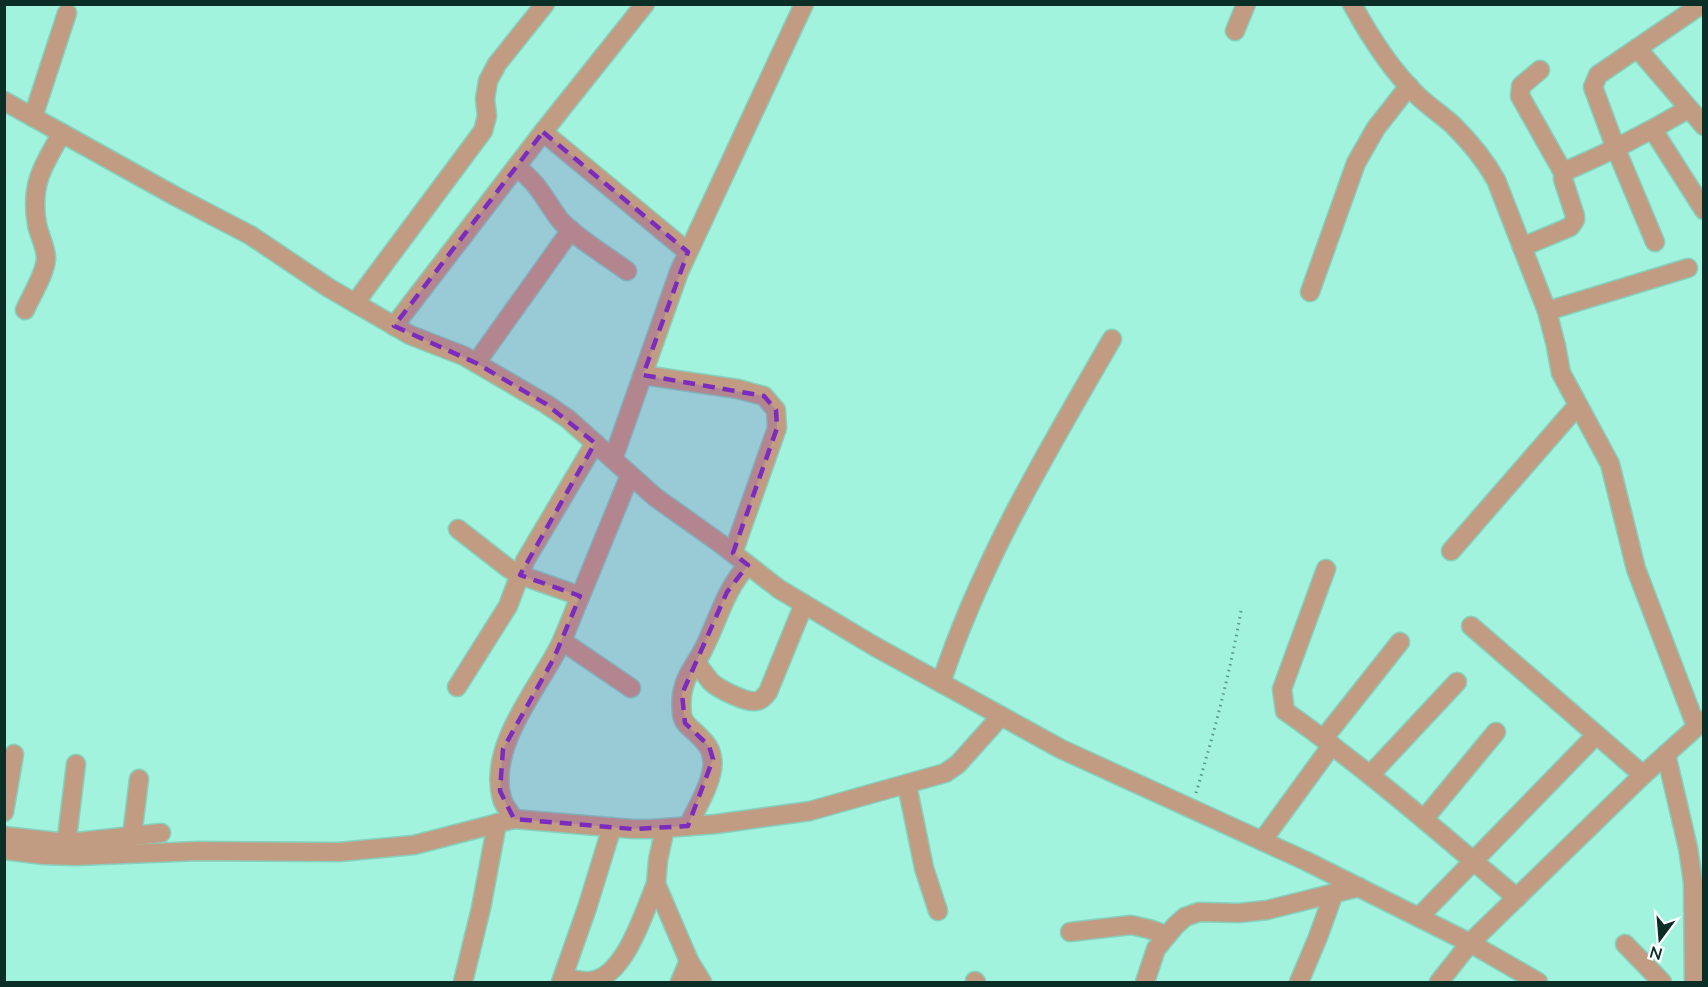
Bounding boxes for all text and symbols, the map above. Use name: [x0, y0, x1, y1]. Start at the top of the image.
north arrow: [1630, 909, 1690, 969]
text: N: [1647, 943, 1664, 965]

